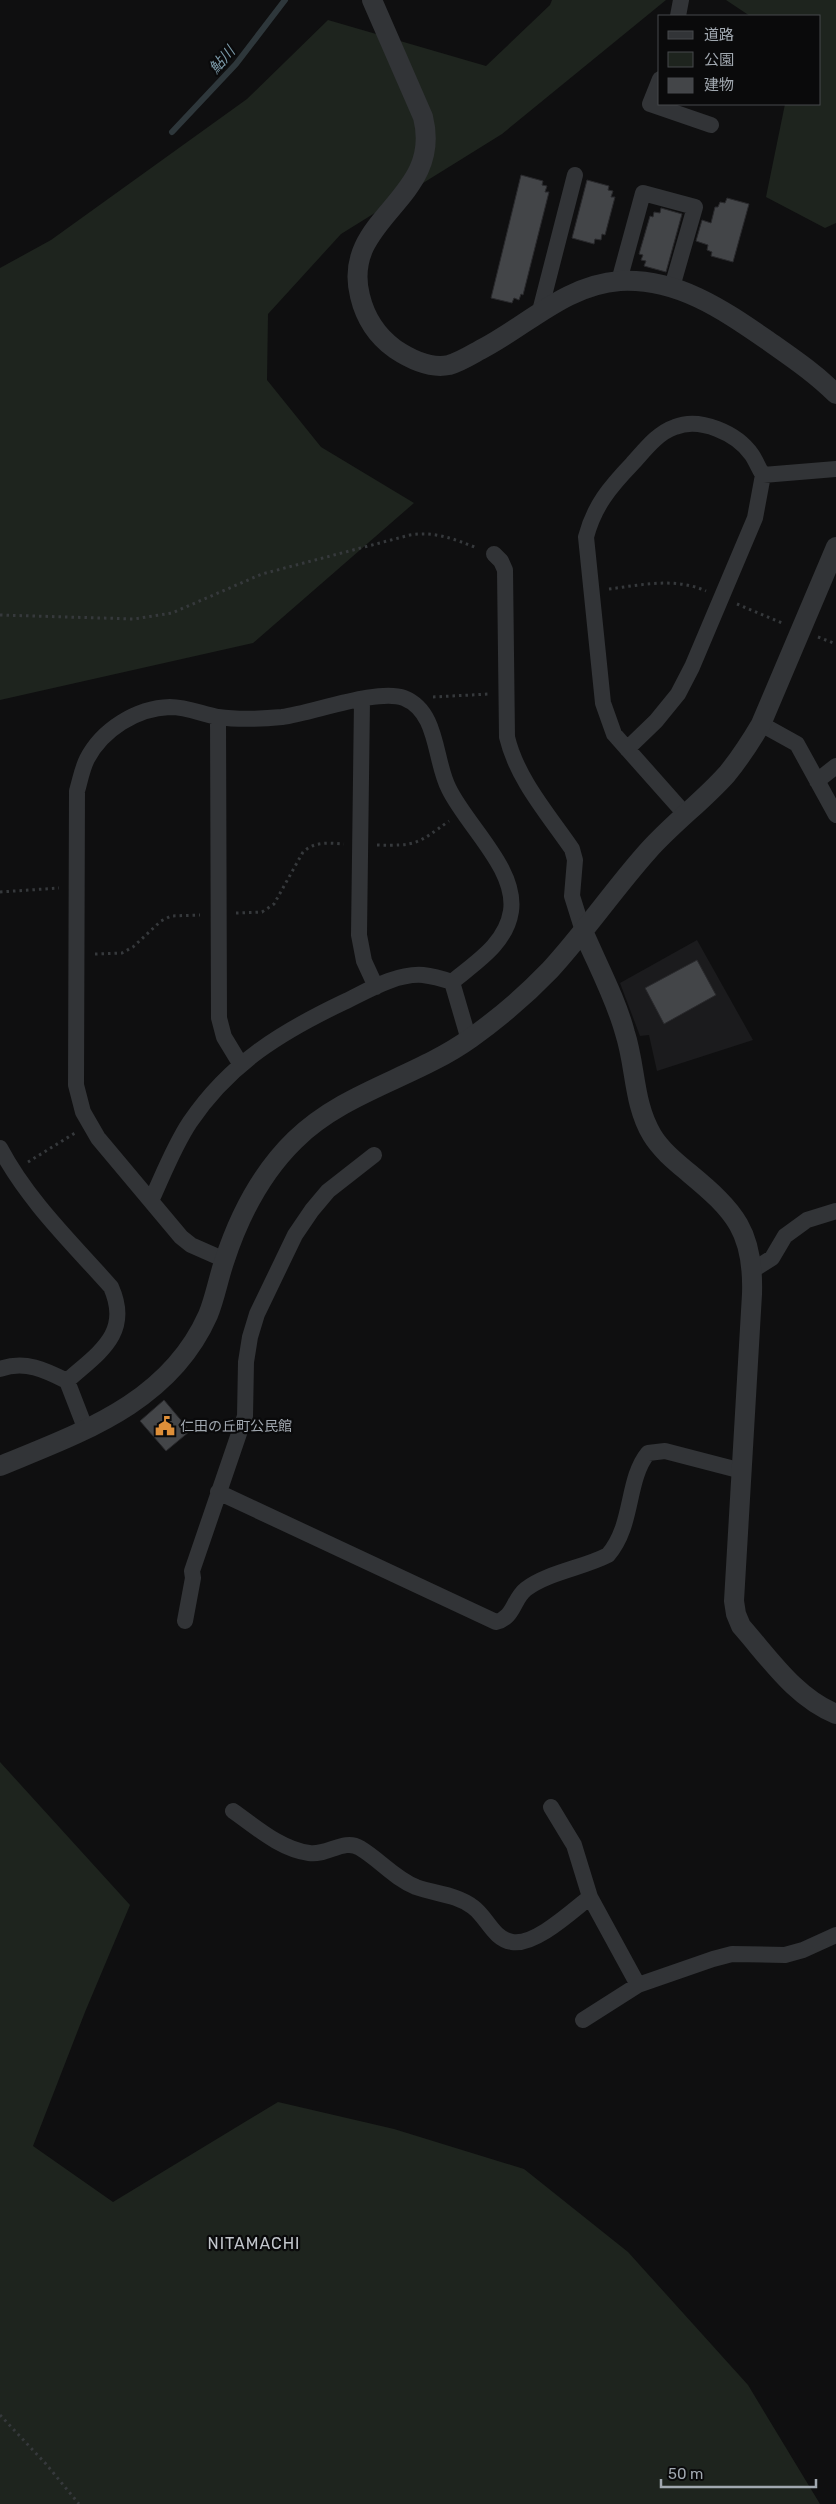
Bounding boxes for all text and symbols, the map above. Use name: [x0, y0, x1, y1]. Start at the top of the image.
legend: [658, 15, 821, 105]
text: 道路: [704, 26, 734, 44]
water label: 鮎川: [205, 41, 240, 77]
text: 公園: [704, 51, 734, 69]
text: 建物: [704, 76, 734, 94]
public building icon: 仁田の丘町公民館: [154, 1415, 176, 1437]
place label: 仁田の丘町公民館: [180, 1418, 292, 1435]
district label: NITAMACHI: [208, 2234, 300, 2253]
scale bar: [661, 2456, 816, 2488]
text: 50 m: [668, 2465, 703, 2483]

